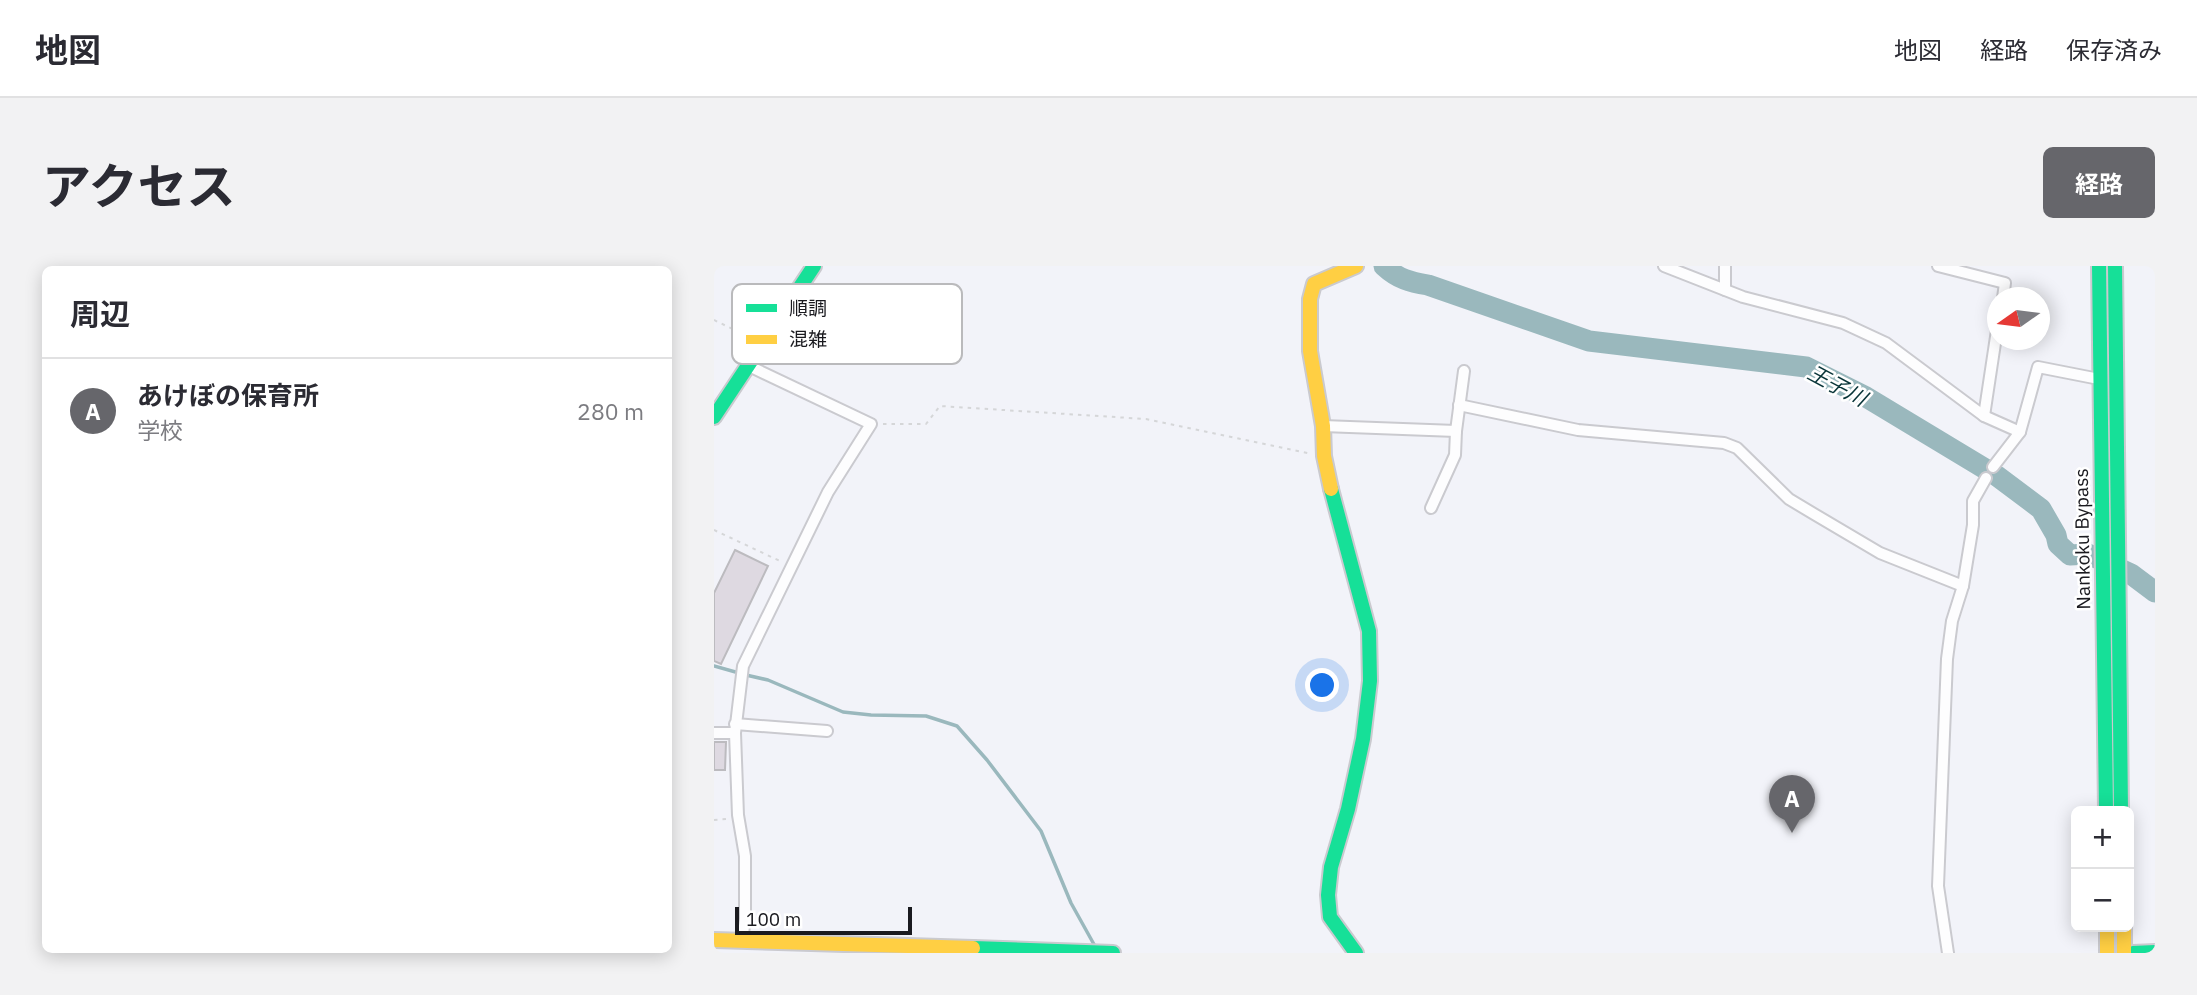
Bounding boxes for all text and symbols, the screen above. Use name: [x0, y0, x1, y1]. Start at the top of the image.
text: 地図: [35, 28, 101, 71]
text: 地図: [1894, 34, 1942, 66]
text: 経路: [1980, 34, 2028, 66]
text: 保存済み: [2066, 34, 2162, 66]
button: 経路: [2043, 147, 2155, 218]
text: アクセス: [42, 154, 236, 217]
legend: [732, 284, 962, 364]
north arrow: [1987, 287, 2050, 350]
text: 周辺: [70, 294, 130, 333]
text: 順調: [789, 296, 827, 320]
text: 混雑: [789, 327, 827, 351]
water label: 王子川: [1803, 358, 1874, 413]
text: あけぼの保育所: [137, 378, 319, 412]
text: A: [85, 396, 101, 426]
text: 280 m: [577, 396, 644, 426]
text: 学校: [137, 415, 183, 445]
street label: Nankoku Bypass: [2069, 468, 2095, 610]
your location: [1305, 668, 1339, 702]
pin: A: [1769, 775, 1815, 833]
map controls: [2071, 806, 2134, 932]
button: +: [2071, 806, 2134, 869]
button: −: [2071, 869, 2134, 932]
scale bar: [735, 904, 912, 936]
text: 100 m: [746, 907, 801, 931]

